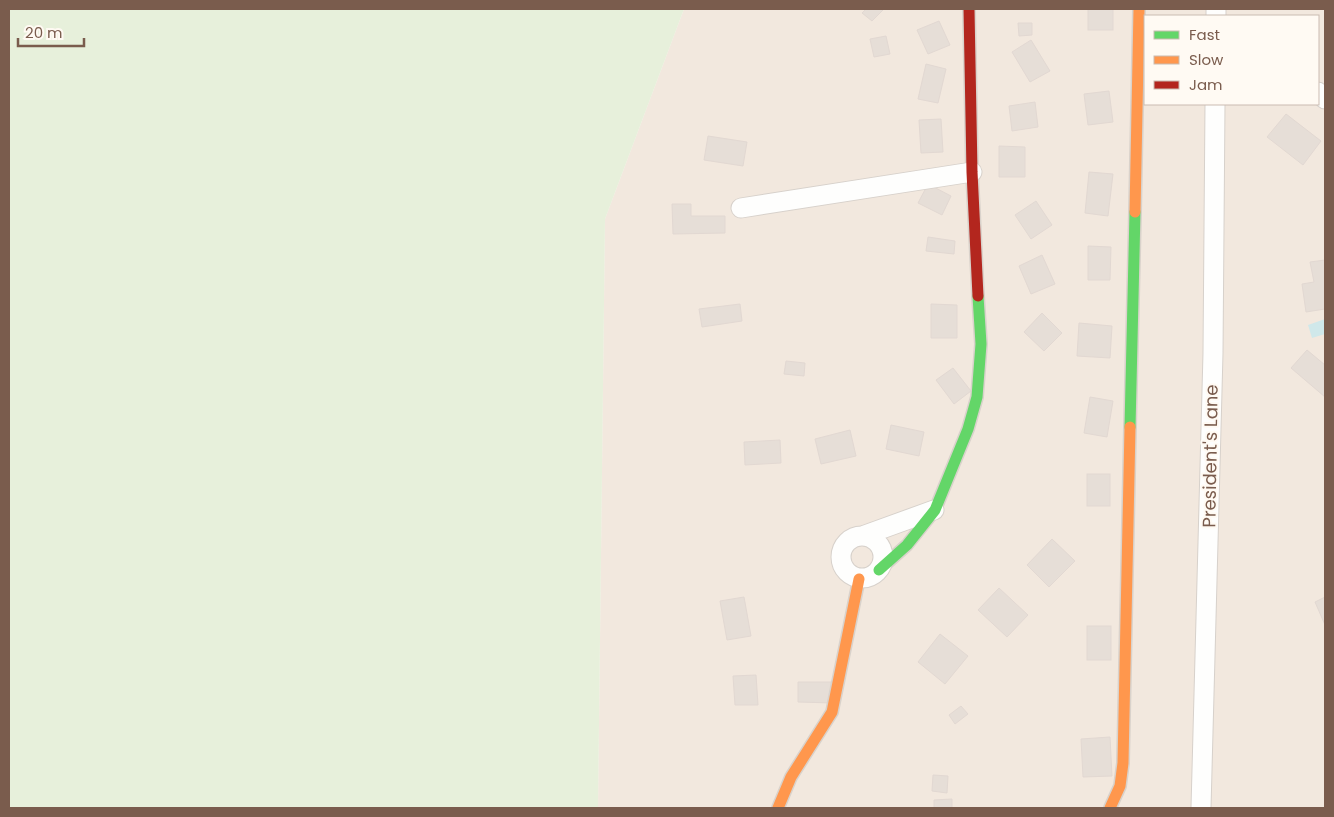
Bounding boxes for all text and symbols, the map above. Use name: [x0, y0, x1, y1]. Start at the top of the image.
scale bar: [18, 15, 84, 47]
legend: [1144, 15, 1319, 105]
text: 20 m: [25, 22, 63, 43]
text: Fast: [1189, 24, 1220, 45]
text: Slow: [1189, 49, 1224, 70]
text: Jam: [1189, 74, 1223, 95]
street label: President's Lane: [1196, 384, 1224, 528]

